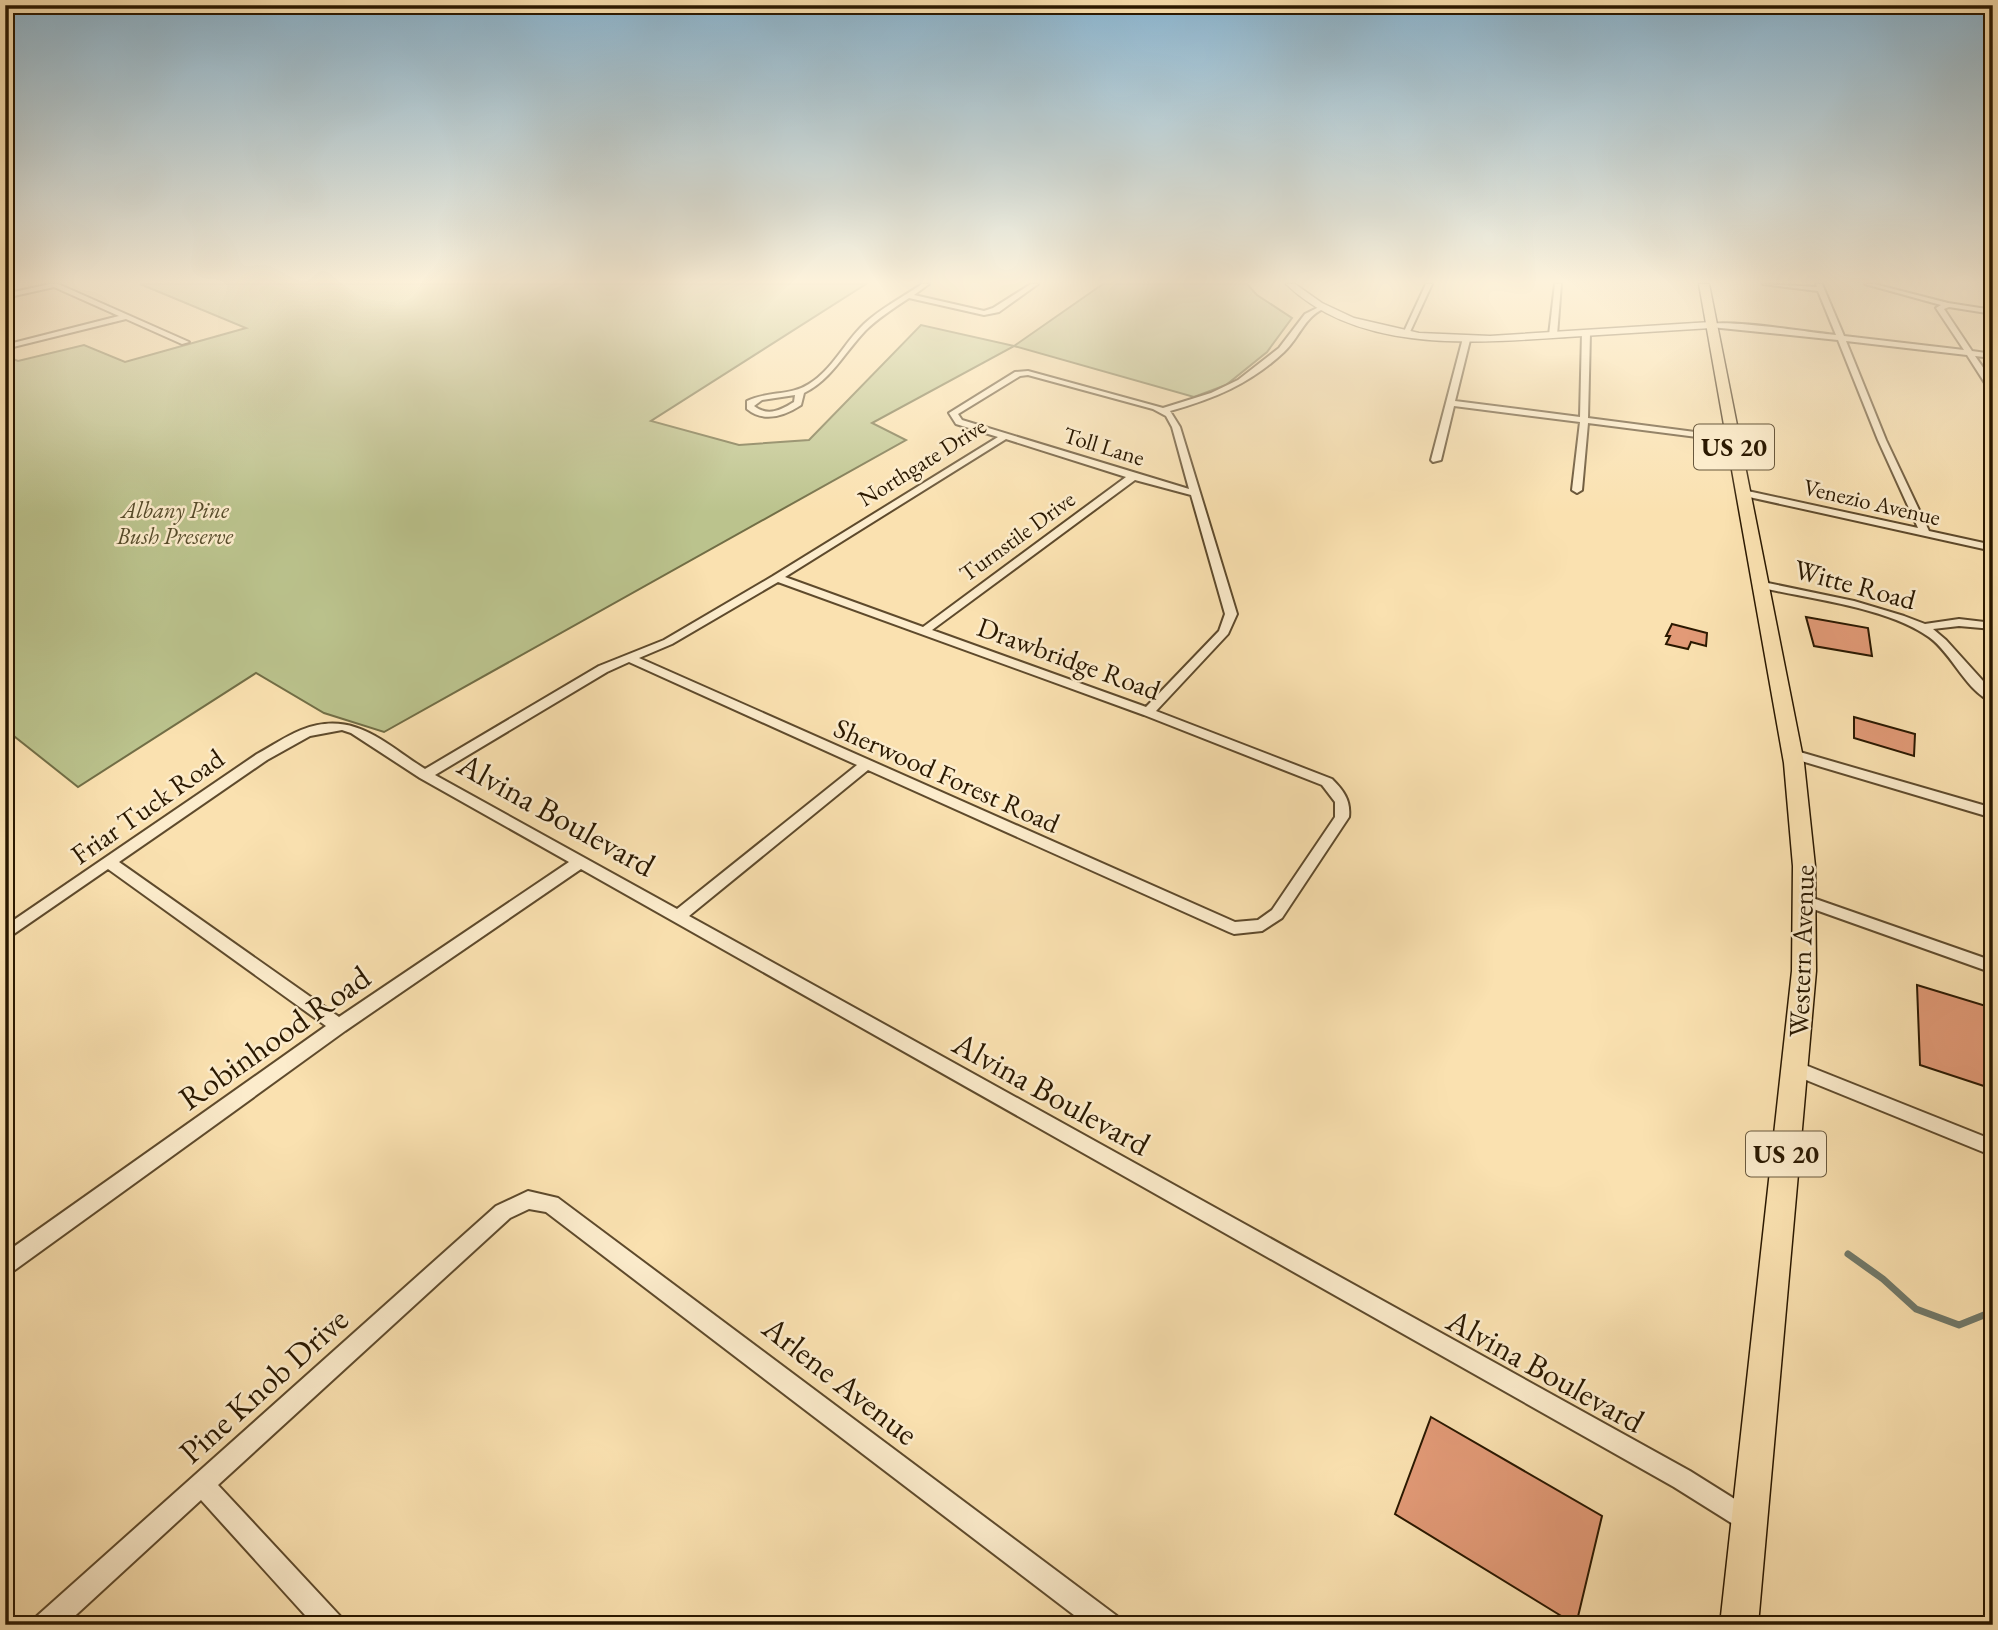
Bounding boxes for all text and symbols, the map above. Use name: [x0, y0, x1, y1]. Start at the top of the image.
street label: Northgate Drive: [852, 411, 992, 513]
street label: Toll Lane: [1060, 419, 1148, 473]
road number: US 20: [1694, 424, 1774, 470]
street label: Venezio Avenue: [1801, 472, 1943, 532]
street label: Turnstile Drive: [953, 484, 1081, 588]
park label: Albany Pine Bush Preserve: [116, 495, 234, 551]
street label: Witte Road: [1790, 550, 1921, 618]
street label: Drawbridge Road: [972, 608, 1166, 708]
street label: Sherwood Forest Road: [829, 709, 1066, 841]
street label: Friar Tuck Road: [63, 739, 231, 872]
street label: Alvina Boulevard: [450, 742, 663, 887]
street label: Western Avenue: [1780, 864, 1822, 1038]
street label: Robinhood Road: [170, 955, 379, 1119]
street label: Alvina Boulevard: [945, 1021, 1158, 1166]
road number: US 20: [1746, 1132, 1826, 1176]
street label: Pine Knob Drive: [170, 1298, 357, 1473]
street label: Alvina Boulevard: [1439, 1298, 1652, 1443]
street label: Arlene Avenue: [753, 1305, 927, 1455]

